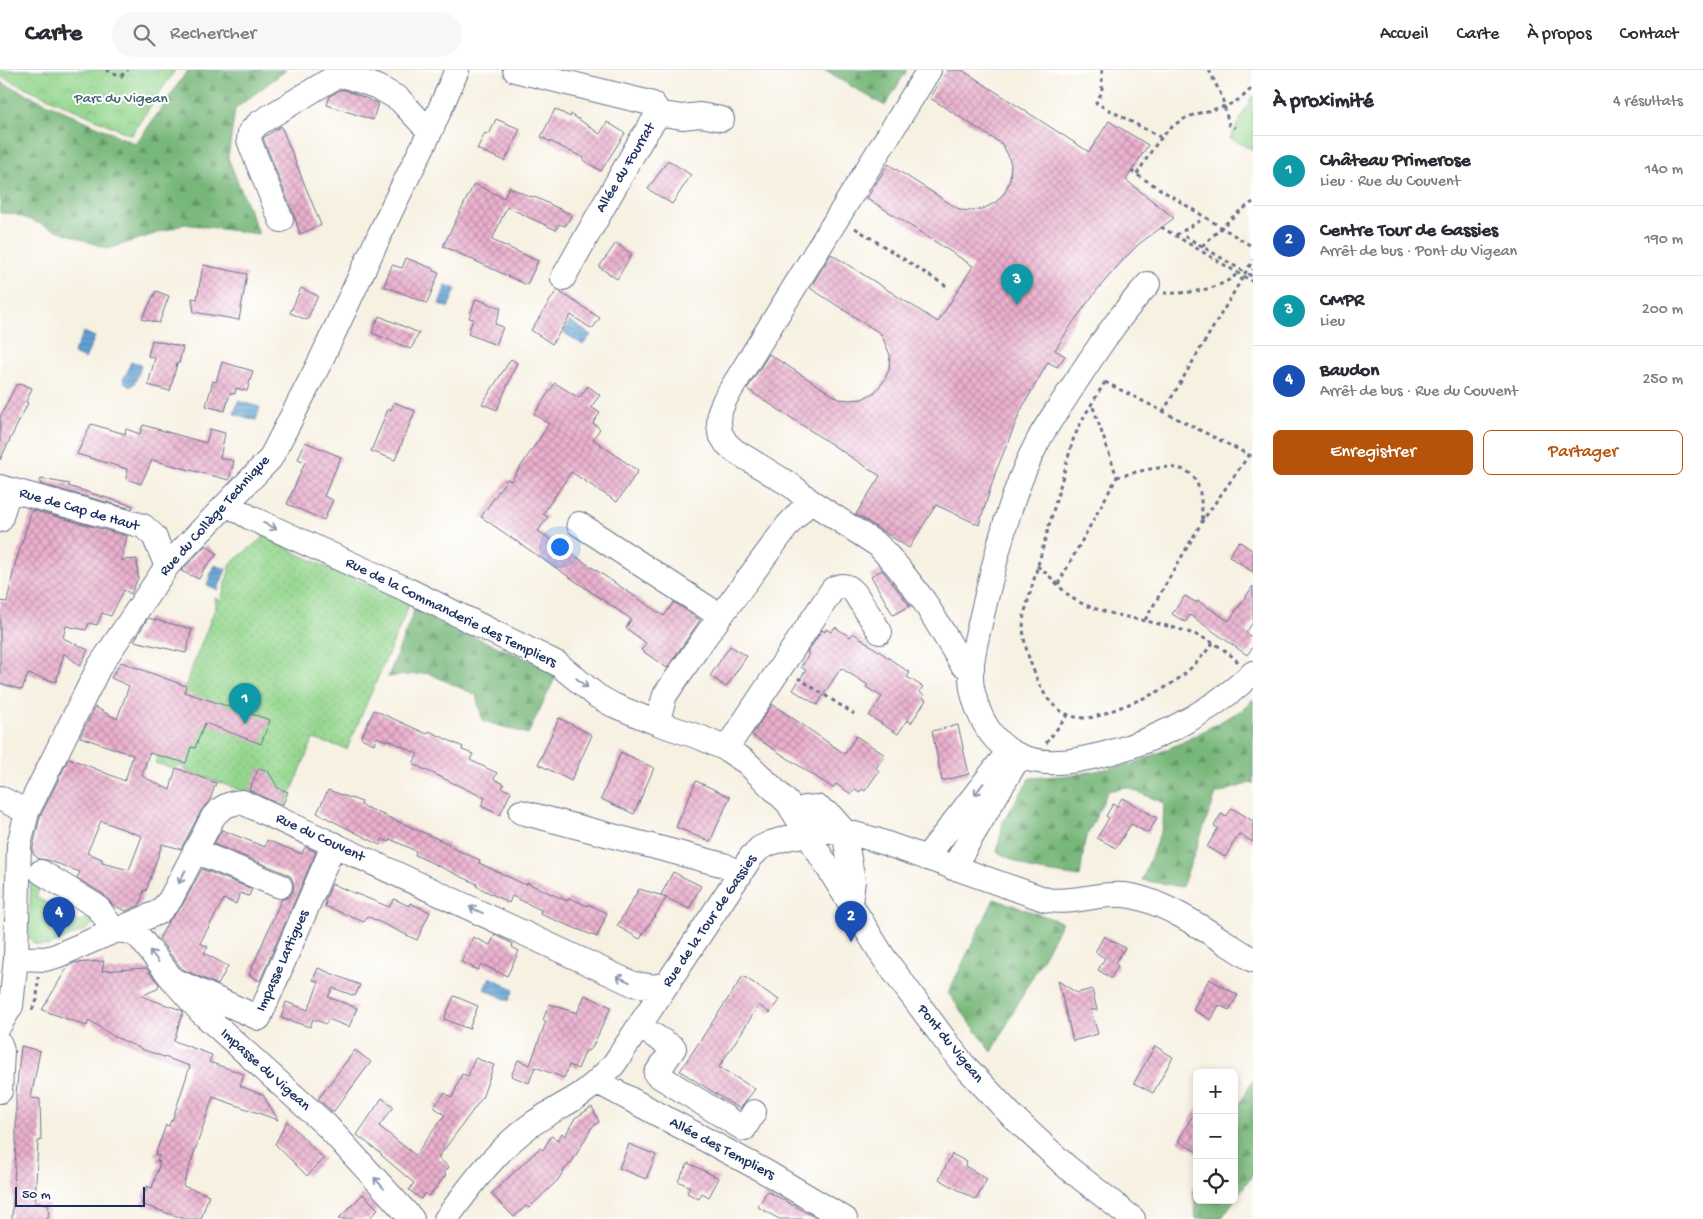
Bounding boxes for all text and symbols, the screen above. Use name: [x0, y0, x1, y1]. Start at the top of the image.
search box: [112, 12, 462, 57]
text: Carte: [25, 20, 82, 49]
icon: search: [130, 21, 158, 49]
text: Rechercher: [170, 23, 256, 46]
text: Accueil: [1380, 24, 1428, 45]
text: Carte: [1456, 24, 1499, 45]
text: À propos: [1527, 24, 1592, 45]
text: Contact: [1620, 24, 1678, 45]
park label: Parc du Vigean: [73, 90, 168, 108]
text: À proximité: [1273, 90, 1374, 115]
text: 4 résultats: [1613, 93, 1683, 112]
street label: Allée du Fourrat: [592, 118, 661, 216]
text: Château Primerose: [1320, 150, 1471, 173]
text: 1: [1286, 161, 1292, 180]
text: 140 m: [1645, 161, 1683, 180]
text: Lieu · Rue du Couvent: [1320, 173, 1460, 192]
text: Centre Tour de Gassies: [1320, 220, 1498, 243]
text: 2: [1285, 231, 1293, 250]
text: 190 m: [1644, 231, 1683, 250]
text: Arrêt de bus · Pont du Vigean: [1320, 243, 1517, 262]
pin: 3: [1001, 264, 1033, 305]
text: CMPR: [1320, 290, 1364, 313]
text: 3: [1285, 301, 1293, 320]
text: 200 m: [1642, 301, 1683, 320]
text: Lieu: [1320, 313, 1345, 332]
text: Baudon: [1320, 360, 1379, 383]
text: 4: [1285, 371, 1293, 390]
text: 250 m: [1643, 371, 1683, 390]
text: Arrêt de bus · Rue du Couvent: [1320, 383, 1518, 402]
button: Enregistrer: [1273, 430, 1473, 475]
button: Partager: [1483, 430, 1683, 475]
street label: Rue du Collège Technique: [156, 452, 274, 580]
street label: Rue de Cap de Haut: [17, 484, 143, 536]
one-way arrow: [263, 522, 278, 532]
your location: [547, 534, 573, 560]
street label: Rue de la Commanderie des Templiers: [342, 554, 560, 672]
one-way arrow: [575, 677, 588, 688]
pin: 1: [229, 683, 261, 724]
one-way arrow: [974, 782, 984, 796]
street label: Rue du Couvent: [273, 810, 369, 867]
street label: Rue de la Tour de Gassies: [659, 851, 761, 991]
one-way arrow: [177, 869, 187, 884]
pin: 4: [43, 897, 75, 938]
pin: 2: [835, 901, 867, 942]
one-way arrow: [469, 905, 484, 915]
street label: Impasse Lartigues: [252, 907, 314, 1015]
one-way arrow: [149, 949, 159, 963]
one-way arrow: [616, 974, 631, 983]
street label: Pont du Vigean: [912, 1000, 987, 1087]
street label: Impasse du Vigean: [216, 1025, 314, 1115]
map controls: [1193, 1069, 1238, 1204]
button: +: [1193, 1069, 1238, 1114]
street label: Allée des Templiers: [666, 1114, 778, 1185]
button: −: [1193, 1114, 1238, 1159]
button: locate: [1193, 1159, 1238, 1204]
one-way arrow: [373, 1176, 385, 1189]
scale bar: [15, 1184, 145, 1207]
text: 50 m: [22, 1187, 51, 1204]

